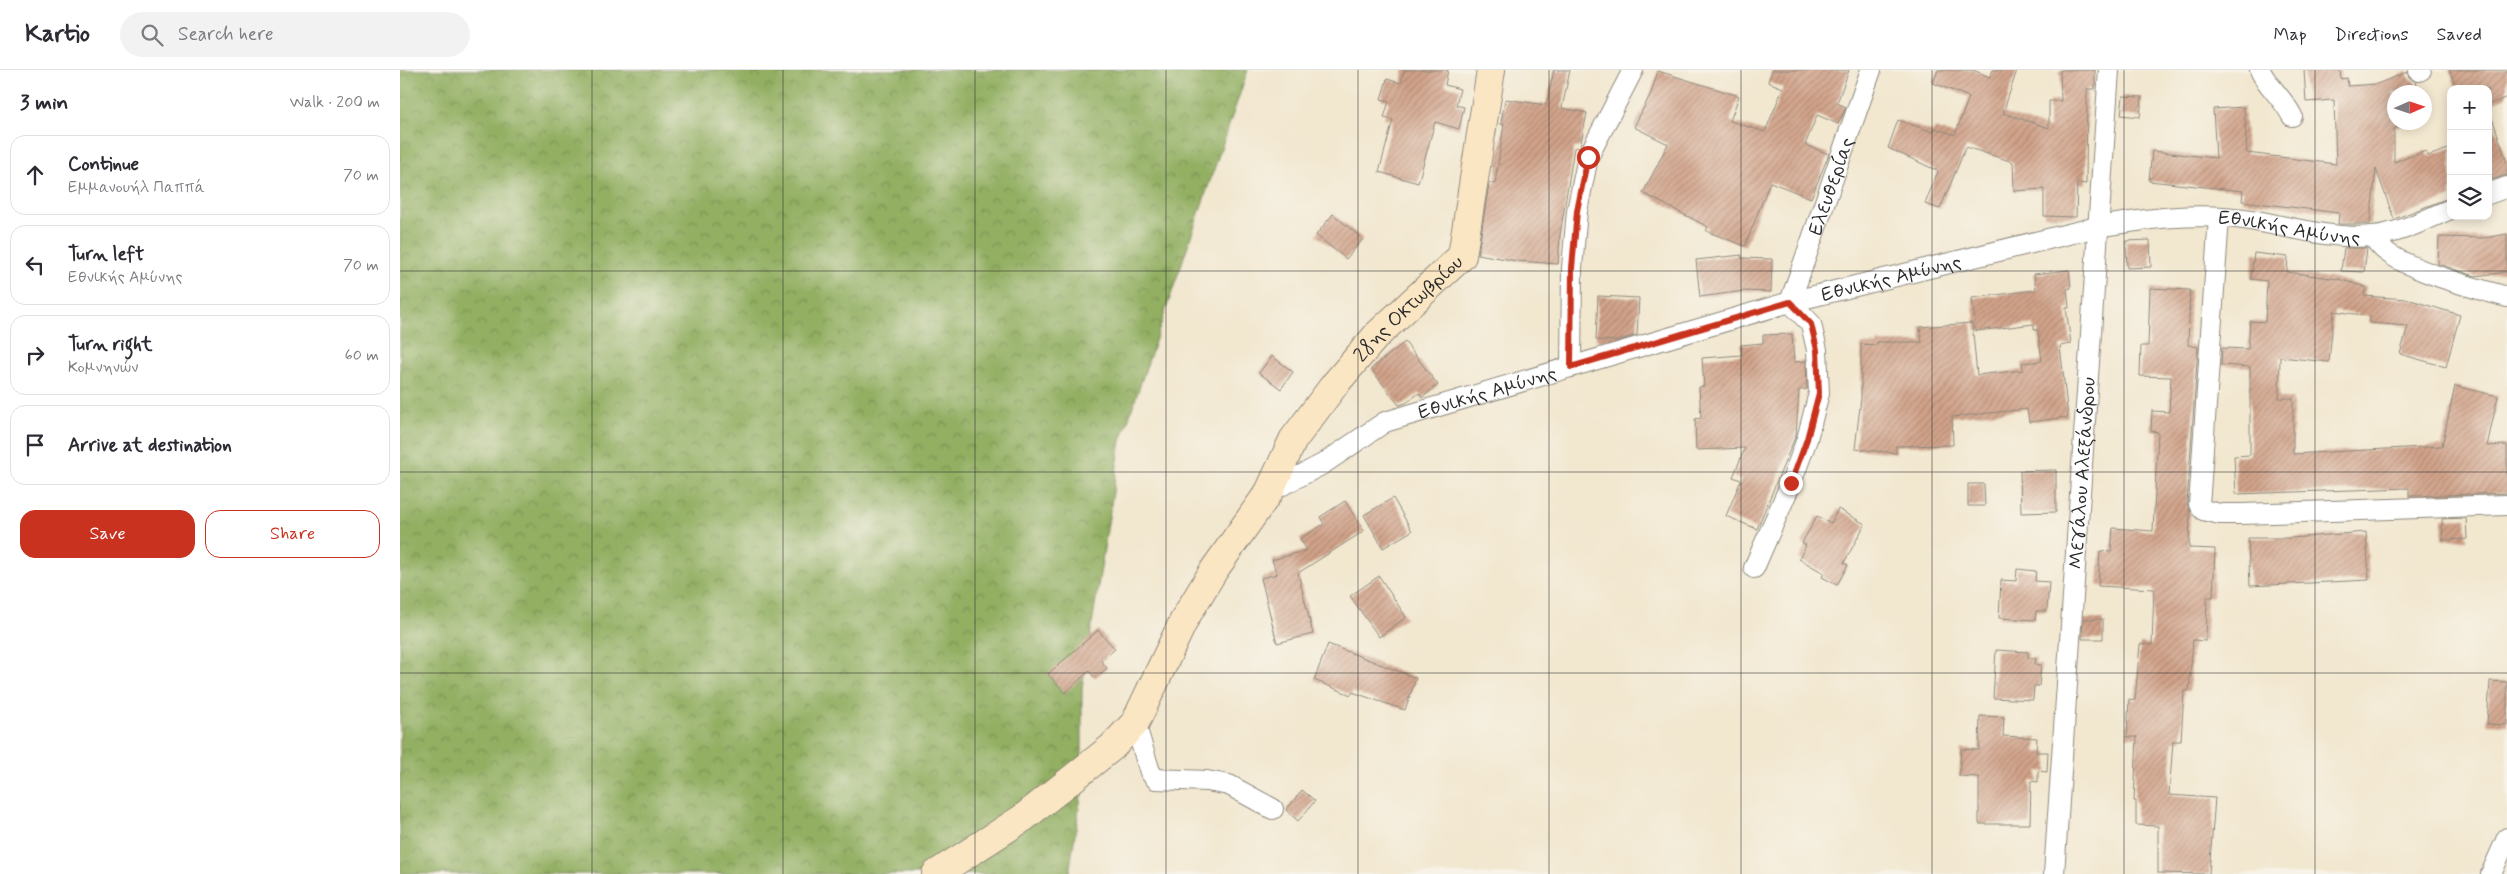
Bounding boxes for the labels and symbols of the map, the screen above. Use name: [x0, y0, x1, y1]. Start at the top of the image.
north arrow: [2387, 85, 2432, 130]
street label: Ελευθερίας: [1802, 134, 1862, 239]
route start: [1577, 146, 1600, 169]
street label: Εθνικής Αμύνης: [2217, 205, 2361, 252]
street label: Εθνικής Αμύνης: [1818, 249, 1964, 309]
street label: 28ης Οκτωβρίου: [1348, 250, 1470, 368]
street label: Εθνικής Αμύνης: [1415, 360, 1560, 427]
street label: Μεγάλου Αλεξάνδρου: [2063, 376, 2103, 570]
route end: [1780, 472, 1803, 495]

